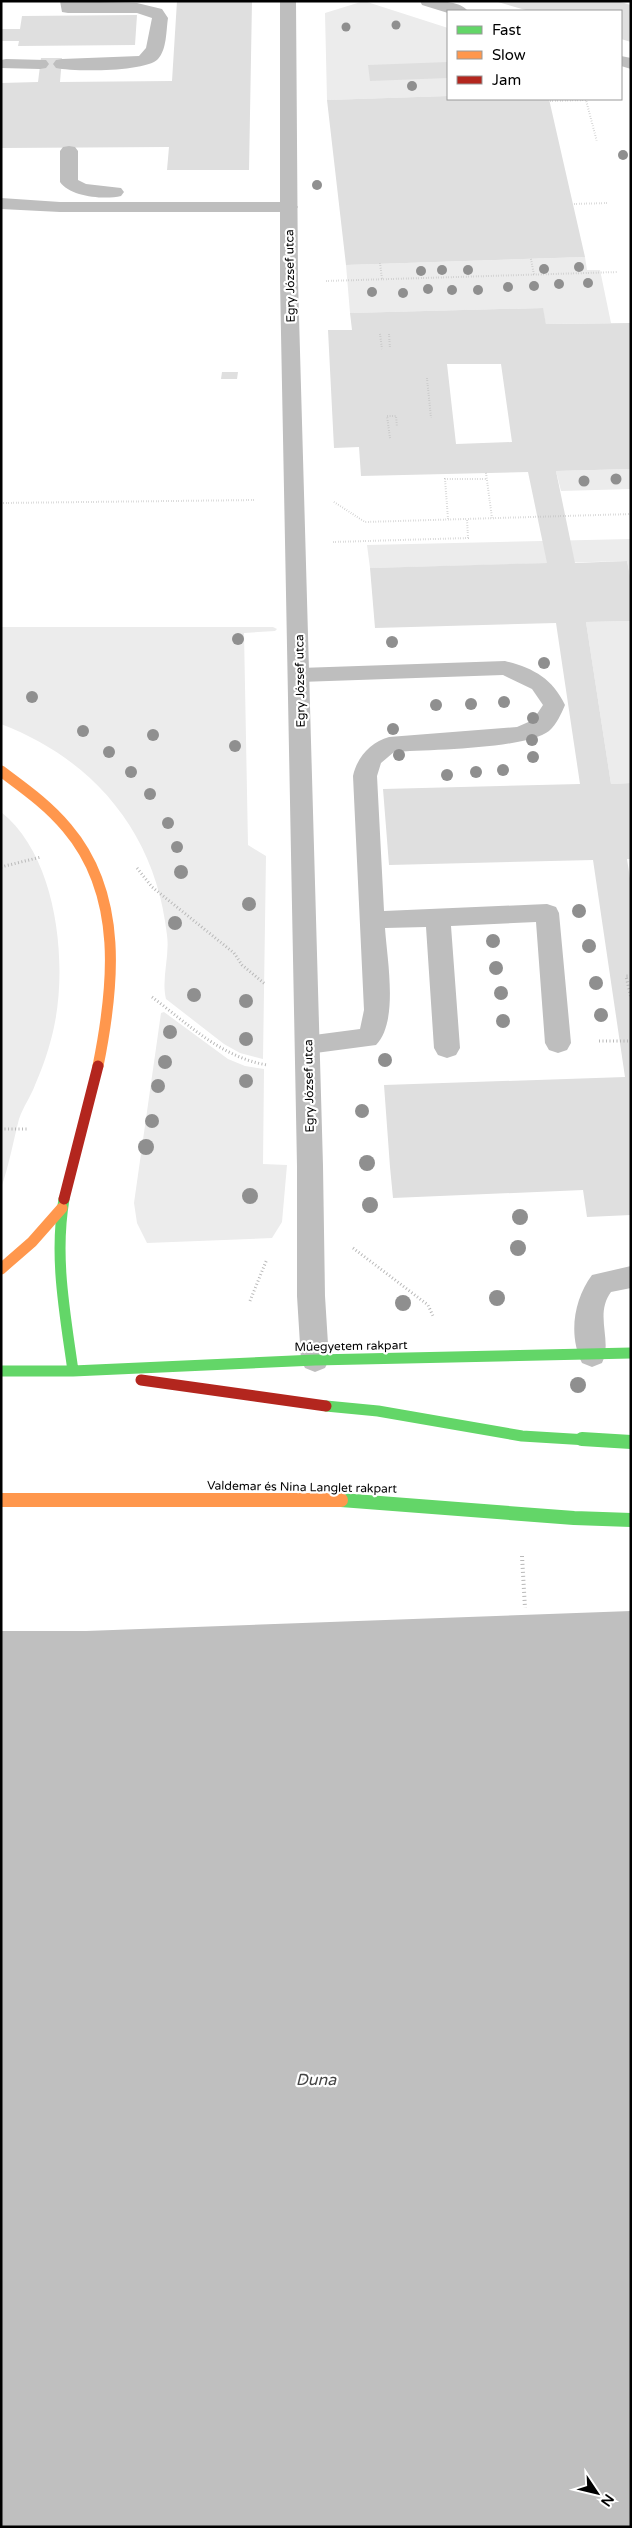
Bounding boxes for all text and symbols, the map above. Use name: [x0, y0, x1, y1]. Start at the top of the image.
legend: [447, 10, 622, 100]
text: Fast: [492, 21, 522, 39]
text: Slow: [492, 46, 526, 64]
text: Jam: [492, 71, 521, 89]
street label: Egry József utca: [282, 229, 298, 323]
street label: Egry József utca: [292, 634, 308, 728]
street label: Egry József utca: [301, 1039, 317, 1133]
street label: Műegyetem rakpart: [294, 1338, 408, 1354]
street label: Valdemar és Nina Langlet rakpart: [207, 1478, 398, 1496]
water label: Duna: [296, 2070, 337, 2090]
north arrow: [572, 2468, 622, 2518]
text: N: [597, 2491, 617, 2510]

